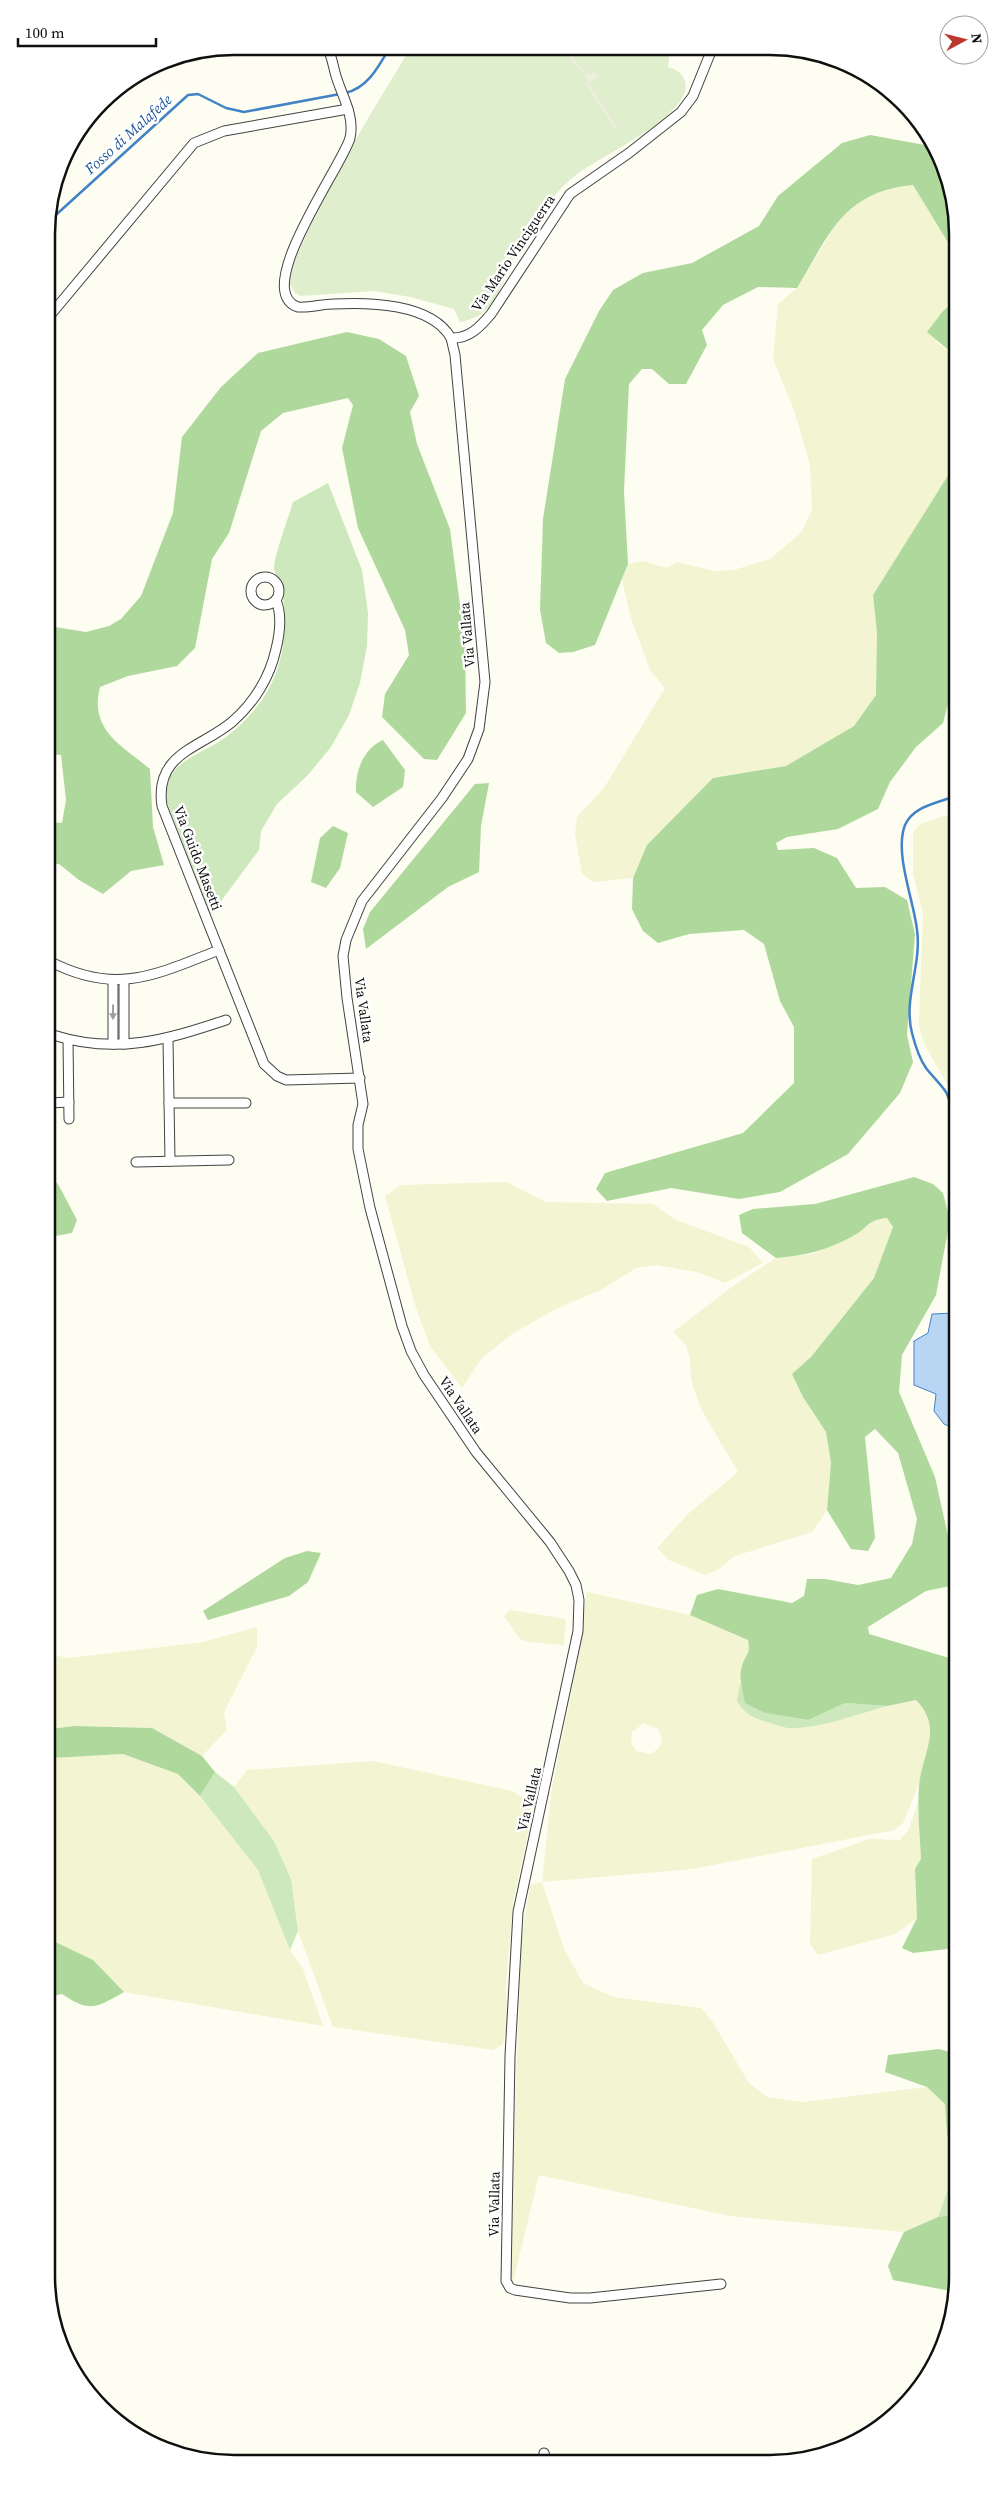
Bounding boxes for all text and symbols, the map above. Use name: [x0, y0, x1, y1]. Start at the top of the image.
scale bar: [18, 15, 155, 47]
north arrow: [939, 15, 989, 65]
text: 100 m: [25, 22, 65, 43]
text: N: [966, 32, 987, 45]
water label: Fosso di Malafede: [79, 89, 176, 179]
street label: Via Mario Vinciguerra: [466, 190, 560, 316]
street label: Via Vallata: [454, 601, 480, 669]
street label: Via Guido Masetti: [169, 803, 227, 913]
street label: Via Vallata: [350, 976, 379, 1045]
one-way arrow: [109, 1004, 117, 1020]
street label: Via Vallata: [434, 1372, 488, 1439]
street label: Via Vallata: [512, 1764, 546, 1833]
street label: Via Vallata: [483, 2170, 505, 2237]

